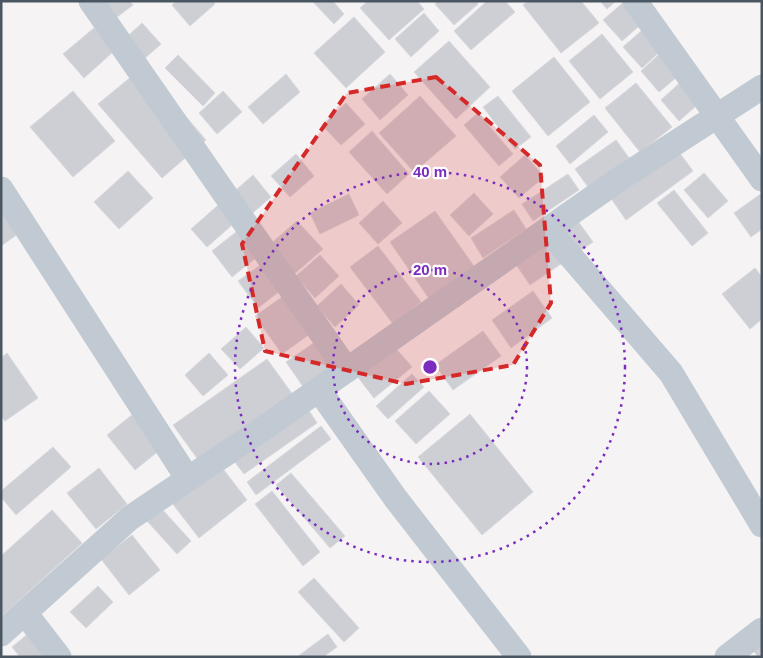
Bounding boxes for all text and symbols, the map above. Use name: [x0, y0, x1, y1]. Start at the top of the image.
text: 40 m: [413, 163, 447, 180]
text: 20 m: [413, 261, 447, 278]
centre of rings: [421, 358, 439, 376]

